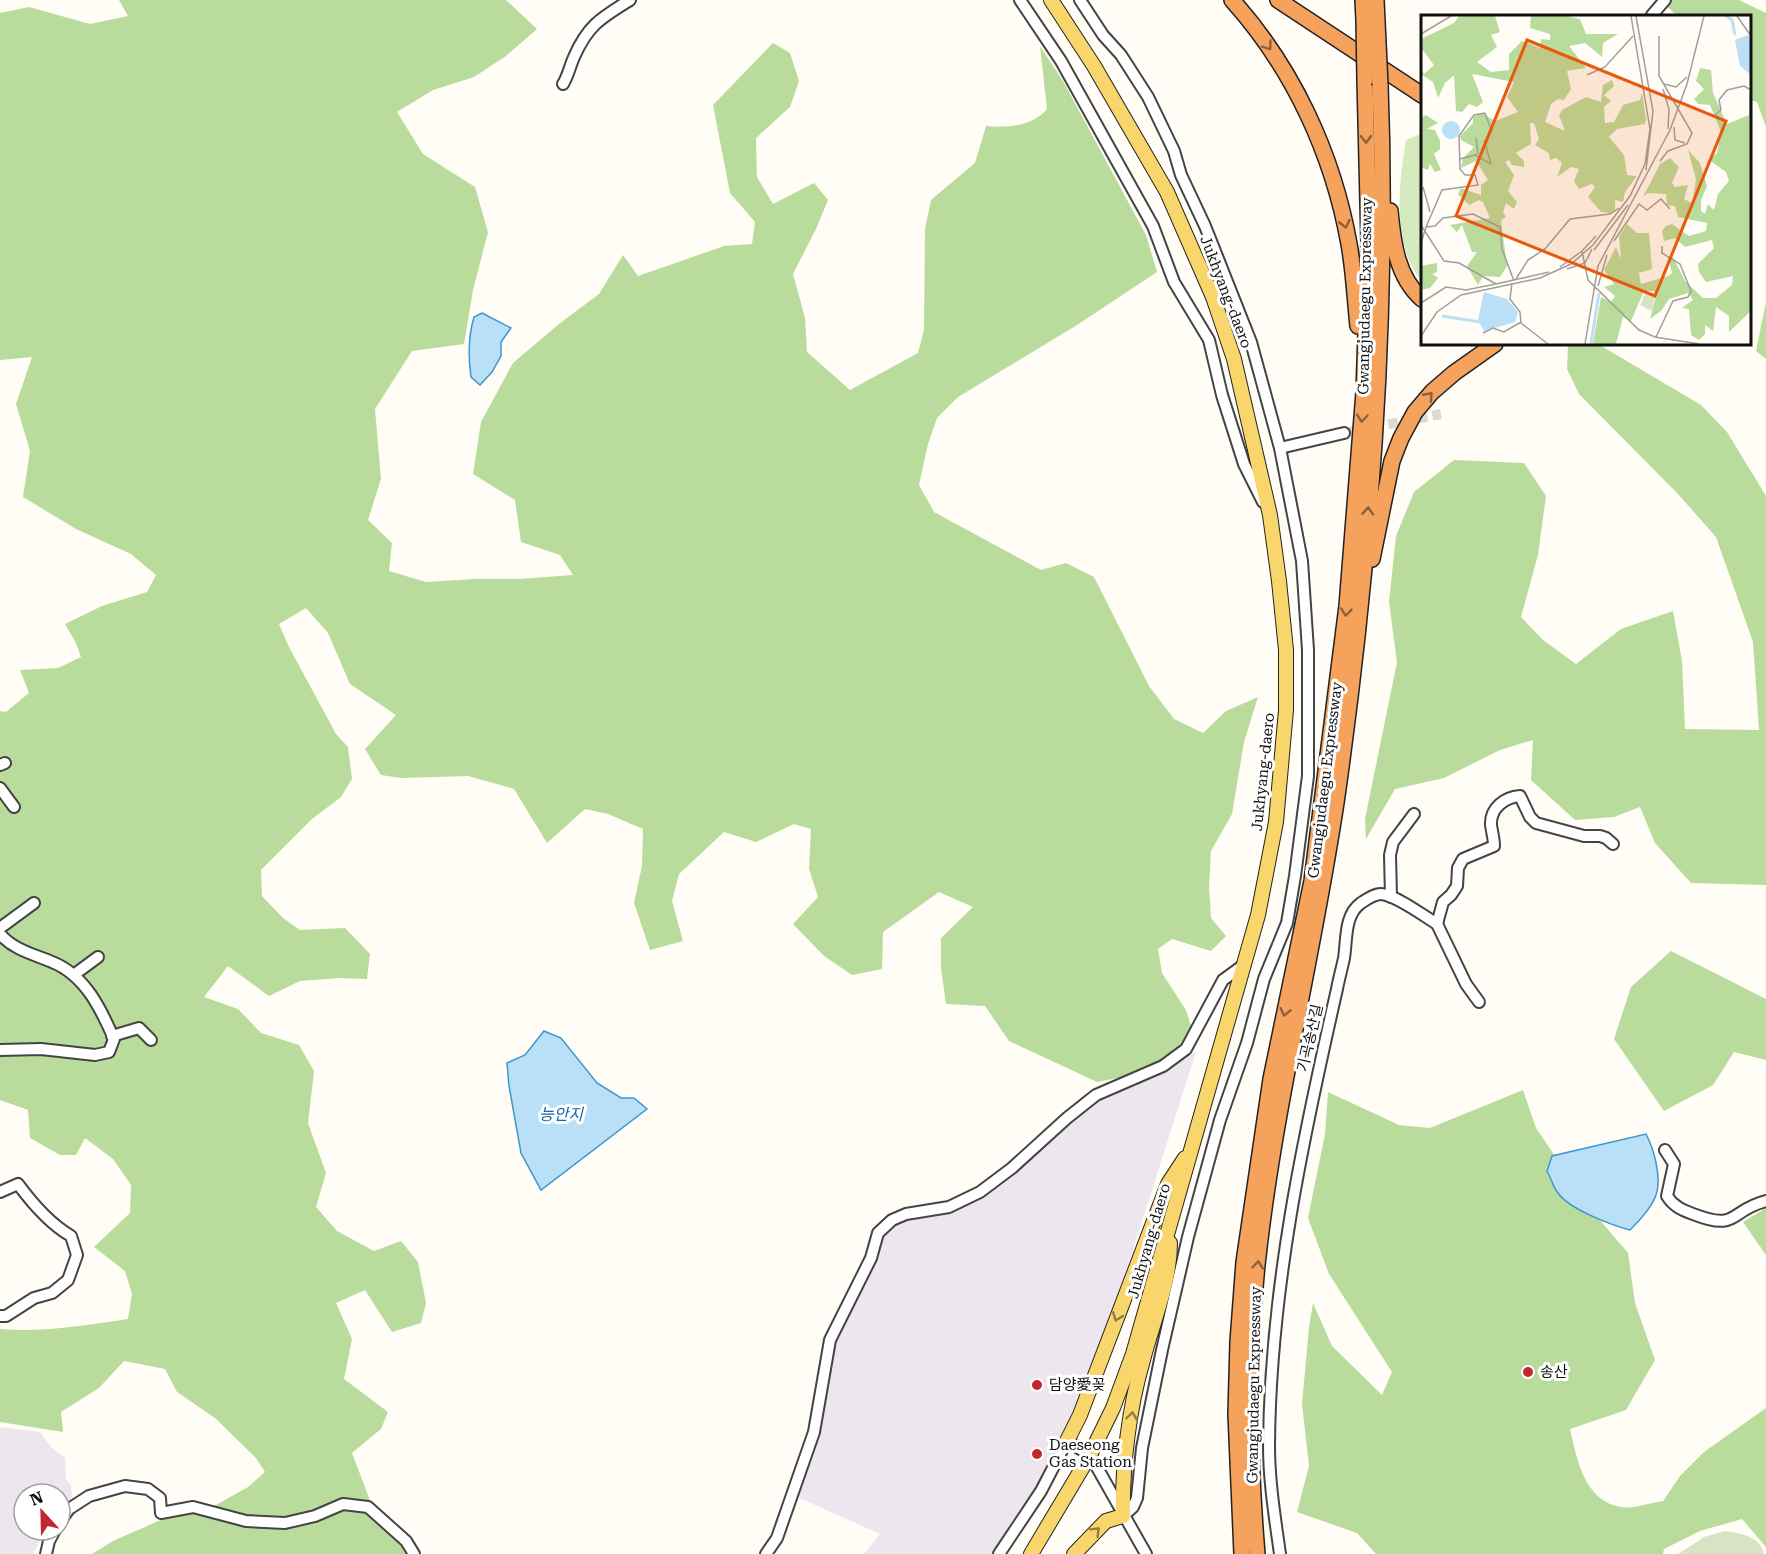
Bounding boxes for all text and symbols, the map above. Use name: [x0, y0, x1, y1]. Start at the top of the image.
inset map: [1421, 15, 1751, 345]
one-way arrow: [1261, 39, 1272, 50]
one-way arrow: [1360, 134, 1373, 143]
street label: Gwangjudaegu Expressway: [1354, 197, 1376, 395]
one-way arrow: [1337, 218, 1350, 228]
street label: Jukhyang-daero: [1196, 233, 1256, 351]
one-way arrow: [1422, 392, 1433, 403]
one-way arrow: [1356, 413, 1369, 422]
one-way arrow: [1361, 507, 1374, 516]
one-way arrow: [1340, 607, 1353, 616]
street label: Gwangjudaegu Expressway: [1304, 681, 1346, 879]
street label: Jukhyang-daero: [1248, 712, 1278, 832]
street label: 기곡송산길: [1293, 1002, 1327, 1074]
one-way arrow: [1279, 1007, 1292, 1017]
water label: 능안지: [539, 1105, 584, 1124]
street label: Jukhyang-daero: [1124, 1181, 1174, 1301]
one-way arrow: [1251, 1260, 1264, 1269]
street label: Gwangjudaegu Expressway: [1243, 1286, 1265, 1484]
one-way arrow: [1112, 1311, 1125, 1322]
place label: 송산: [1540, 1363, 1568, 1381]
marker: 송산: [1521, 1365, 1535, 1379]
place label: 담양愛꽂: [1049, 1376, 1105, 1394]
marker: 담양愛꽂: [1030, 1378, 1044, 1392]
one-way arrow: [1125, 1412, 1137, 1421]
place label: Daeseong Gas Station: [1049, 1436, 1132, 1471]
marker: Daeseong Gas Station: [1030, 1447, 1044, 1461]
north arrow: [12, 1482, 72, 1542]
text: N: [27, 1487, 46, 1510]
one-way arrow: [1088, 1527, 1099, 1538]

